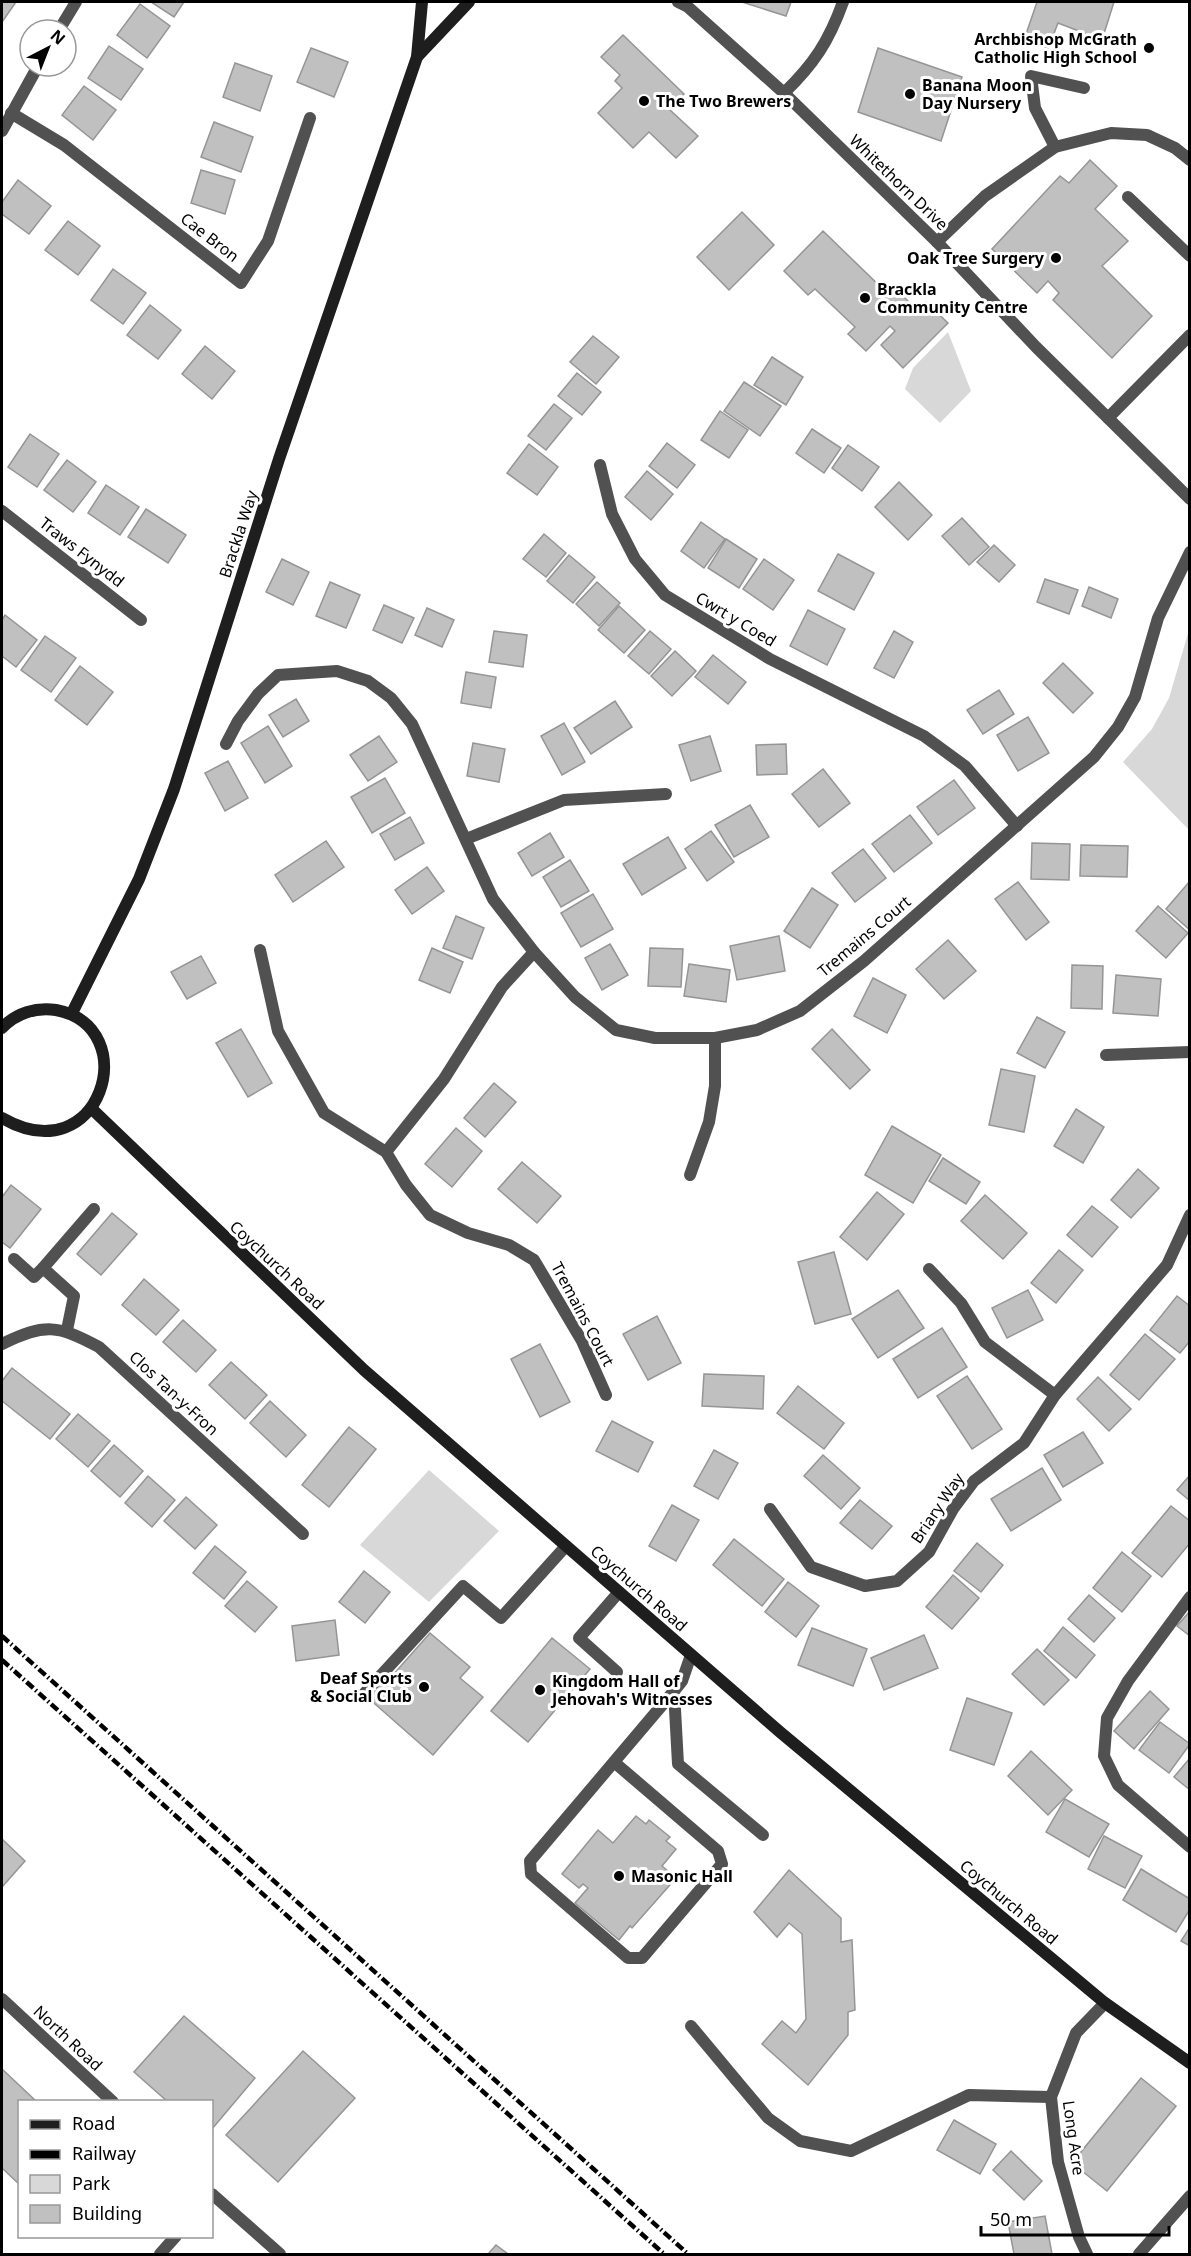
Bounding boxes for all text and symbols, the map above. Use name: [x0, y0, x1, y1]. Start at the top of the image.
north arrow: [18, 18, 78, 78]
text: N: [46, 24, 70, 49]
place label: Archbishop McGrath Catholic High School: [974, 28, 1137, 68]
marker: Archbishop McGrath Catholic High School: [1142, 41, 1156, 55]
place label: Banana Moon Day Nursery: [922, 74, 1032, 114]
marker: Banana Moon Day Nursery: [903, 87, 917, 101]
place label: The Two Brewers: [656, 90, 791, 112]
marker: The Two Brewers: [637, 94, 651, 108]
street label: Whitethorn Drive: [845, 129, 953, 235]
street label: Cae Bron: [176, 207, 244, 267]
place label: Oak Tree Surgery: [907, 247, 1045, 269]
marker: Oak Tree Surgery: [1049, 251, 1063, 265]
place label: Brackla Community Centre: [877, 278, 1028, 318]
marker: Brackla Community Centre: [858, 291, 872, 305]
street label: Brackla Way: [213, 487, 263, 581]
street label: Traws Fynydd: [35, 512, 129, 592]
street label: Cwrt y Coed: [692, 586, 780, 652]
street label: Tremains Court: [813, 890, 915, 981]
street label: Coychurch Road: [225, 1216, 329, 1314]
street label: Tremains Court: [546, 1258, 620, 1370]
street label: Clos Tan-y-Fron: [124, 1346, 224, 1440]
street label: Briary Way: [905, 1468, 969, 1548]
street label: Coychurch Road: [586, 1540, 692, 1636]
place label: Deaf Sports & Social Club: [310, 1667, 412, 1707]
place label: Kingdom Hall of Jehovah's Witnesses: [550, 1670, 713, 1710]
marker: Deaf Sports & Social Club: [417, 1680, 431, 1694]
marker: Kingdom Hall of Jehovah's Witnesses: [533, 1683, 547, 1697]
street label: Coychurch Road: [955, 1855, 1063, 1949]
place label: Masonic Hall: [631, 1865, 733, 1887]
marker: Masonic Hall: [612, 1869, 626, 1883]
street label: North Road: [29, 2000, 107, 2076]
street label: Long Acre: [1058, 2099, 1090, 2177]
legend: [18, 2100, 213, 2238]
text: Road: [72, 2111, 115, 2135]
text: Railway: [72, 2141, 137, 2165]
text: Park: [72, 2171, 110, 2195]
scale bar: [981, 2199, 1168, 2237]
text: Building: [72, 2201, 142, 2225]
text: 50 m: [990, 2207, 1032, 2231]

